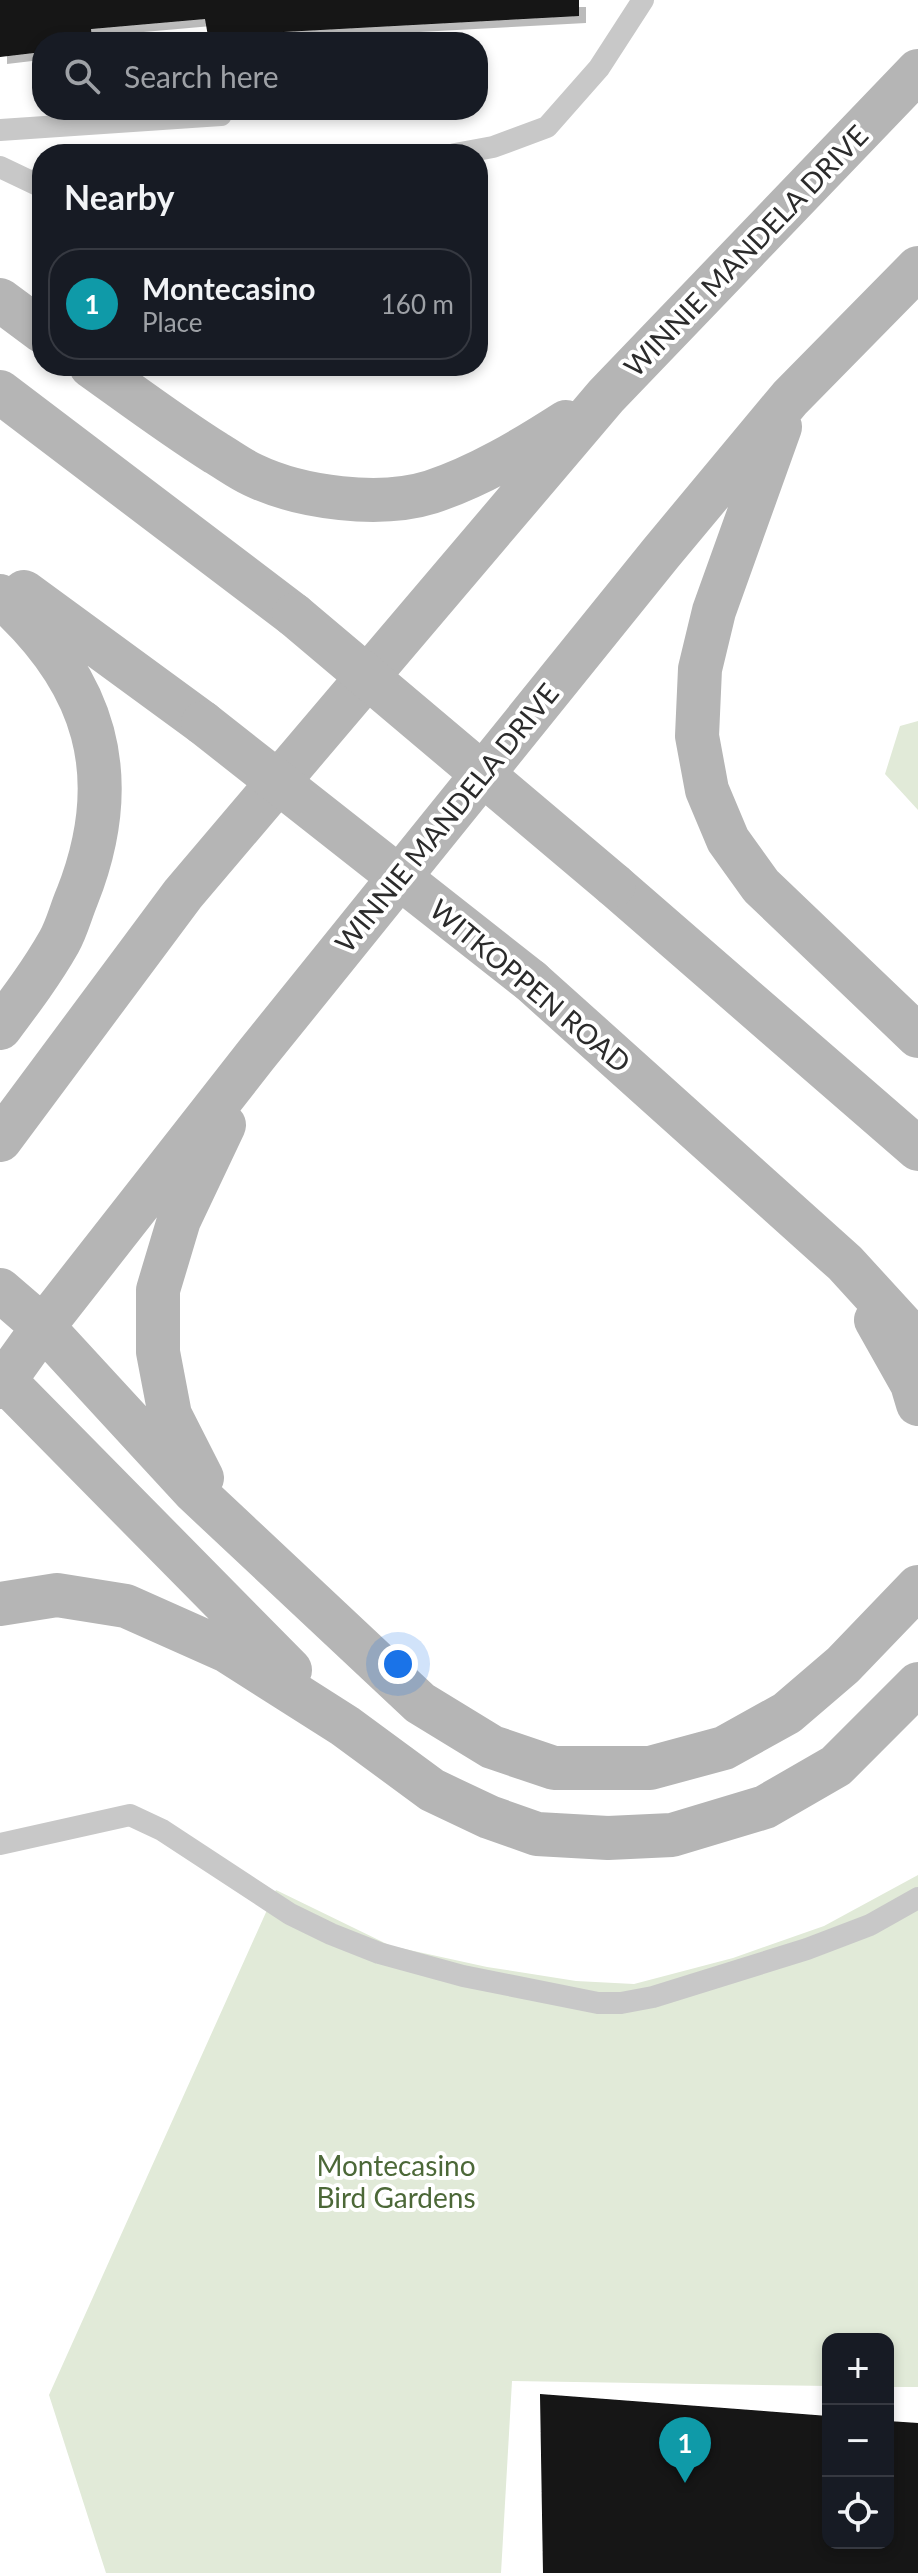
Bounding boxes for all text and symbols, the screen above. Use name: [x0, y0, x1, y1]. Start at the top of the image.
search box: [32, 32, 488, 120]
icon: search: [60, 54, 104, 98]
text: Search here: [124, 58, 279, 94]
street label: WINNIE MANDELA DRIVE: [616, 118, 874, 383]
text: Nearby: [64, 176, 175, 217]
text: Montecasino: [142, 270, 316, 306]
text: 1: [84, 288, 100, 320]
text: 160 m: [381, 288, 454, 320]
text: Place: [142, 306, 203, 338]
street label: WINNIE MANDELA DRIVE: [327, 676, 565, 959]
street label: WITKOPPEN ROAD: [424, 892, 638, 1079]
your location: [378, 1644, 418, 1684]
park label: Montecasino Bird Gardens: [316, 2148, 476, 2214]
map controls: [822, 2333, 894, 2549]
button: +: [822, 2333, 894, 2405]
button: −: [822, 2405, 894, 2477]
pin: 1: [659, 2417, 711, 2483]
button: locate: [822, 2477, 894, 2549]

